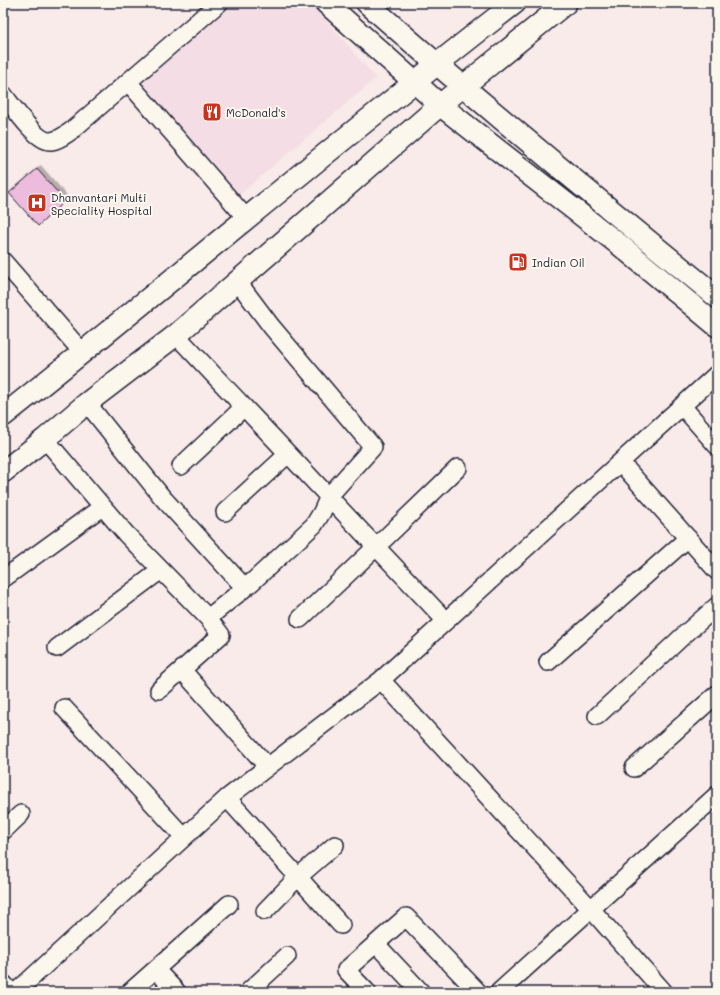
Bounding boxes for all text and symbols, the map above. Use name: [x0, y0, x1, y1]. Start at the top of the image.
restaurant icon: McDonald's: [201, 101, 223, 123]
place label: McDonald's: [226, 105, 286, 120]
place label: Dhanvantari Multi Speciality Hospital: [51, 190, 152, 218]
hospital icon: Dhanvantari Multi Speciality Hospital: [26, 192, 48, 214]
fuel station icon: Indian Oil: [507, 251, 529, 273]
place label: Indian Oil: [532, 255, 585, 270]

